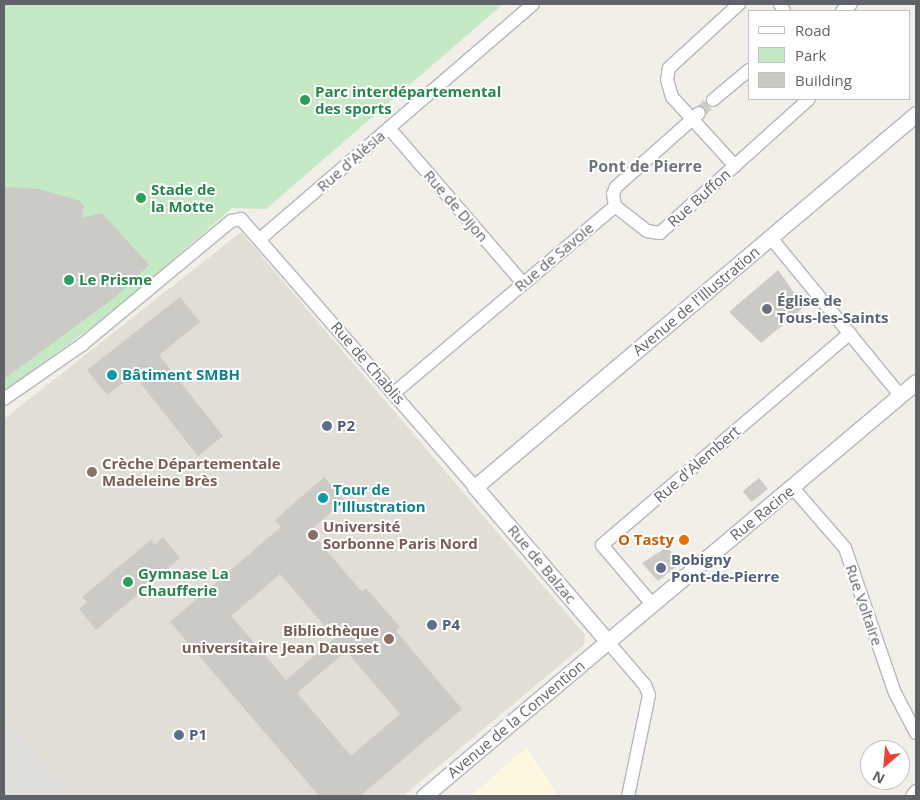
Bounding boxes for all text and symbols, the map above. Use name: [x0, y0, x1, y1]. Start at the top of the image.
legend: [748, 10, 910, 100]
text: Road: [795, 20, 831, 40]
text: Park: [795, 45, 826, 65]
text: Building: [795, 70, 852, 90]
place label: Parc interdépartemental des sports: [315, 82, 501, 117]
marker: Parc interdépartemental des sports: [299, 94, 311, 106]
street label: Rue d'Alésia: [313, 127, 389, 195]
district label: Pont de Pierre: [588, 156, 702, 176]
street label: Rue Buffon: [664, 165, 734, 231]
street label: Rue de Dijon: [420, 167, 492, 245]
place label: Stade de la Motte: [151, 180, 215, 215]
marker: Stade de la Motte: [135, 192, 147, 204]
street label: Rue de Savoie: [511, 219, 597, 295]
street label: Avenue de l'Illustration: [629, 243, 763, 359]
place label: Le Prisme: [79, 271, 152, 289]
marker: Le Prisme: [63, 274, 75, 286]
place label: Église de Tous-les-Saints: [777, 291, 889, 326]
marker: Église de Tous-les-Saints: [761, 303, 773, 315]
street label: Rue de Chablis: [327, 318, 409, 408]
place label: Bâtiment SMBH: [122, 366, 240, 384]
marker: Bâtiment SMBH: [106, 369, 118, 381]
place label: P2: [337, 417, 355, 435]
marker: P2: [321, 420, 333, 432]
street label: Rue d'Alembert: [650, 422, 744, 506]
place label: Crèche Départementale Madeleine Brès: [102, 454, 281, 489]
marker: Crèche Départementale Madeleine Brès: [86, 466, 98, 478]
place label: Tour de l'Illustration: [333, 480, 426, 515]
street label: Rue Racine: [726, 482, 798, 544]
marker: Tour de l'Illustration: [317, 492, 329, 504]
place label: Université Sorbonne Paris Nord: [323, 517, 478, 552]
street label: Rue de Balzac: [504, 521, 580, 607]
marker: Université Sorbonne Paris Nord: [307, 529, 319, 541]
place label: O Tasty: [618, 531, 674, 549]
marker: O Tasty: [678, 534, 690, 546]
place label: Bobigny Pont-de-Pierre: [671, 550, 779, 585]
marker: Bobigny Pont-de-Pierre: [655, 562, 667, 574]
street label: Rue Voltaire: [842, 562, 886, 648]
place label: Gymnase La Chaufferie: [138, 564, 229, 599]
marker: Gymnase La Chaufferie: [122, 576, 134, 588]
place label: P4: [442, 616, 460, 634]
marker: P4: [426, 619, 438, 631]
place label: Bibliothèque universitaire Jean Dausset: [182, 621, 379, 656]
marker: Bibliothèque universitaire Jean Dausset: [383, 633, 395, 645]
street label: Avenue de la Convention: [444, 656, 588, 782]
place label: P1: [189, 726, 207, 744]
marker: P1: [173, 729, 185, 741]
north arrow: [860, 740, 910, 790]
text: N: [869, 767, 888, 789]

